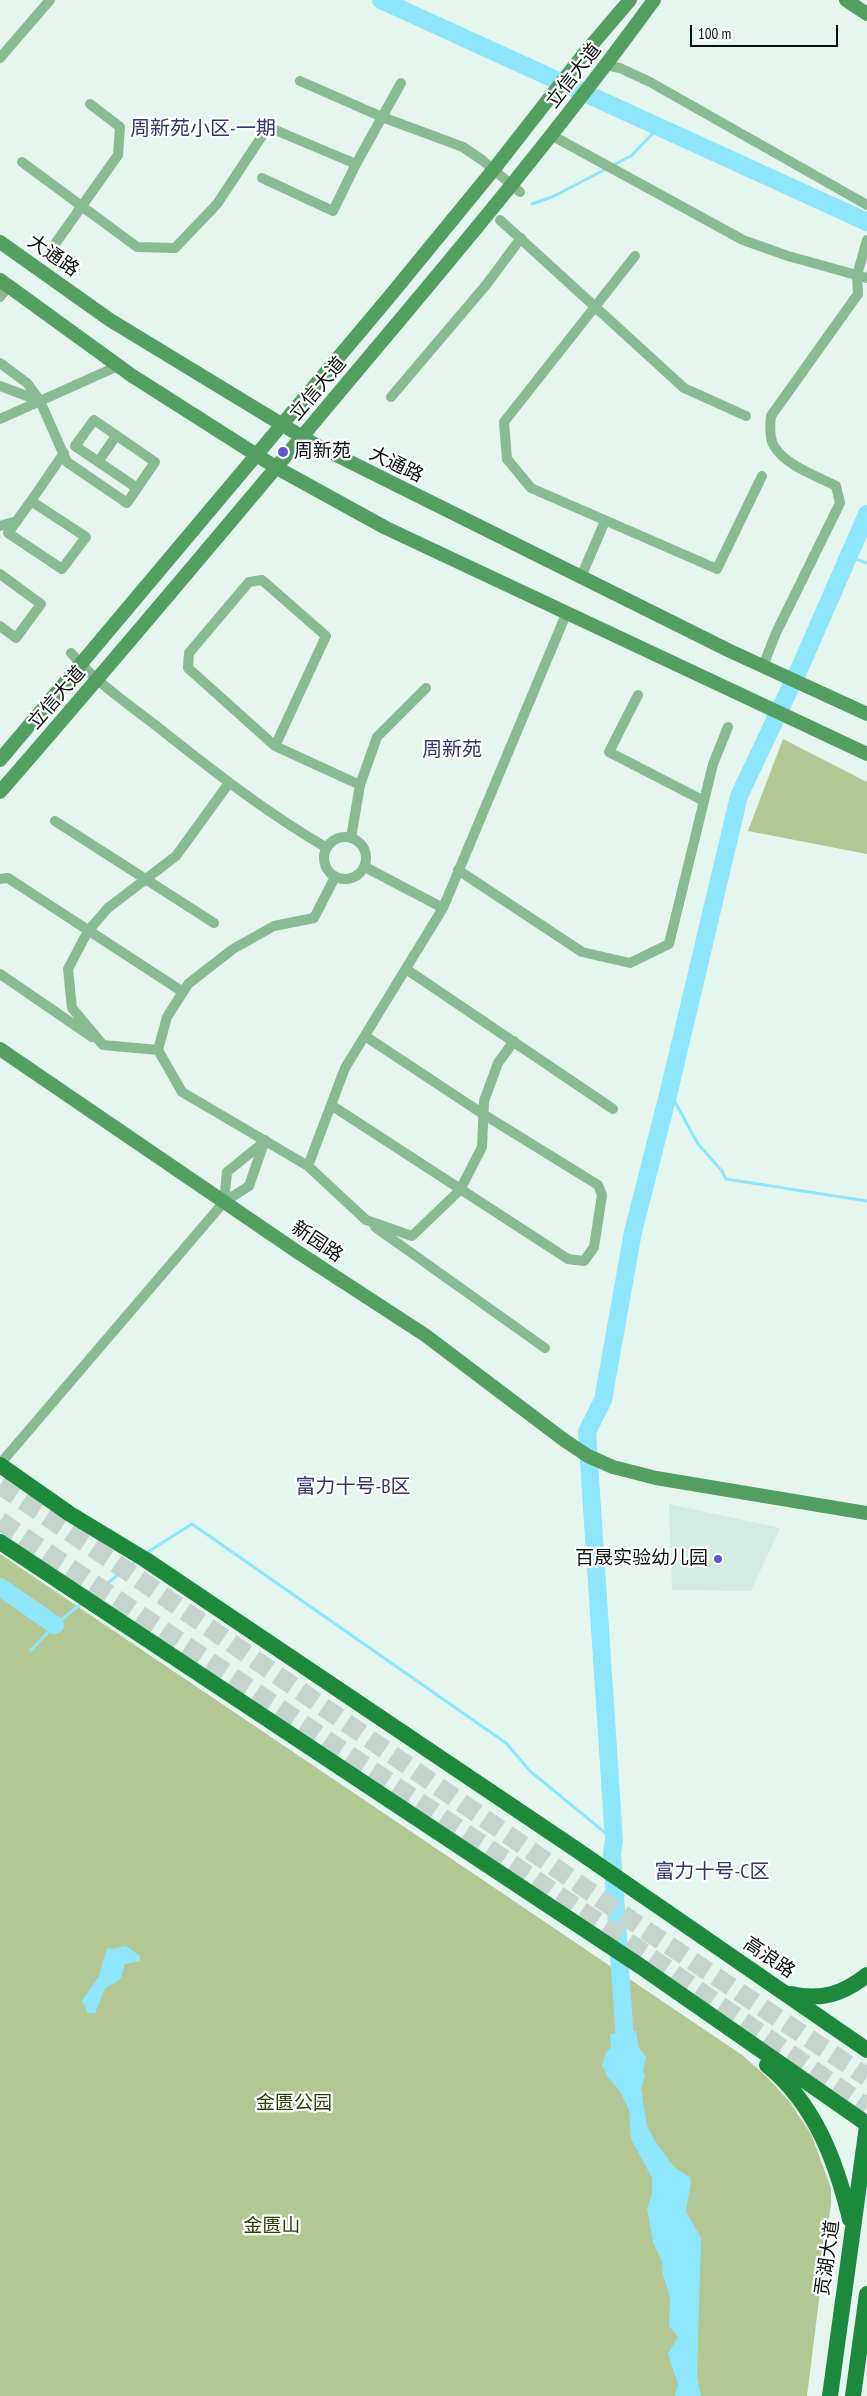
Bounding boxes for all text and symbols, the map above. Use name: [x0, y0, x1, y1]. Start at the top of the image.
scale bar: [692, 15, 840, 47]
text: 100 m: [698, 24, 731, 43]
street label: 立信大道: [542, 39, 606, 113]
district label: 周新苑小区-一期: [130, 117, 276, 141]
street label: 大通路: [23, 230, 83, 282]
street label: 立信大道: [285, 353, 351, 425]
place label: 周新苑: [294, 441, 351, 463]
street label: 大通路: [365, 442, 427, 488]
marker: 周新苑: [276, 445, 290, 459]
street label: 立信大道: [23, 662, 91, 734]
district label: 周新苑: [422, 738, 482, 762]
street label: 新园路: [287, 1217, 347, 1267]
district label: 富力十号-B区: [295, 1475, 411, 1499]
place label: 百晟实验幼儿园: [575, 1548, 708, 1570]
marker: 百晟实验幼儿园: [712, 1553, 724, 1565]
district label: 富力十号-C区: [655, 1860, 769, 1884]
street label: 高浪路: [739, 1933, 799, 1983]
park label: 金匮公园: [256, 2093, 332, 2115]
park label: 金匮山: [244, 2216, 300, 2238]
street label: 贡湖大道: [811, 2219, 845, 2297]

